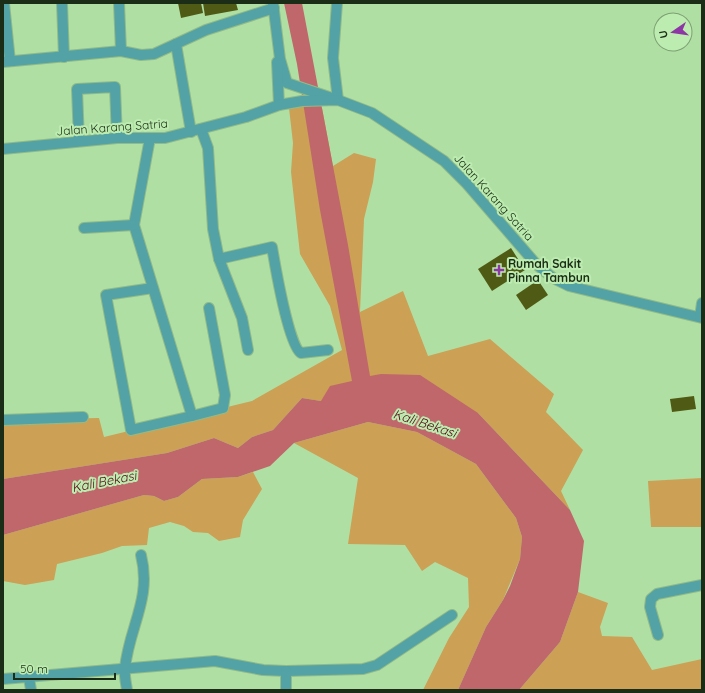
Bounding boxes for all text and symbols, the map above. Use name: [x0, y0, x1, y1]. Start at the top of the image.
north arrow: [653, 12, 693, 52]
text: U: [656, 29, 671, 40]
street label: Jalan Karang Satria: [56, 116, 168, 138]
street label: Jalan Karang Satria: [451, 150, 537, 244]
place label: Rumah Sakit Pinna Tambun: [508, 256, 590, 285]
marker: Rumah Sakit Pinna Tambun: [493, 264, 505, 276]
water label: Kali Bekasi: [391, 405, 461, 441]
water label: Kali Bekasi: [70, 466, 140, 495]
scale bar: [14, 655, 115, 681]
text: 50 m: [20, 661, 48, 676]

